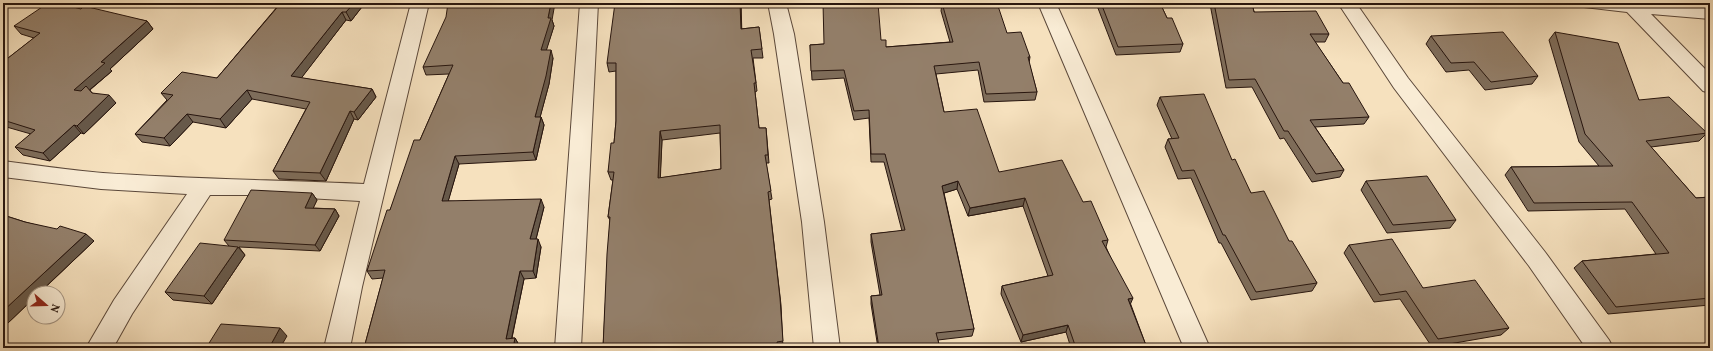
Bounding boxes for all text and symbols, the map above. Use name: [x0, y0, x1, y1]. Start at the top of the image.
north arrow: [26, 285, 66, 325]
text: N: [46, 302, 62, 314]

